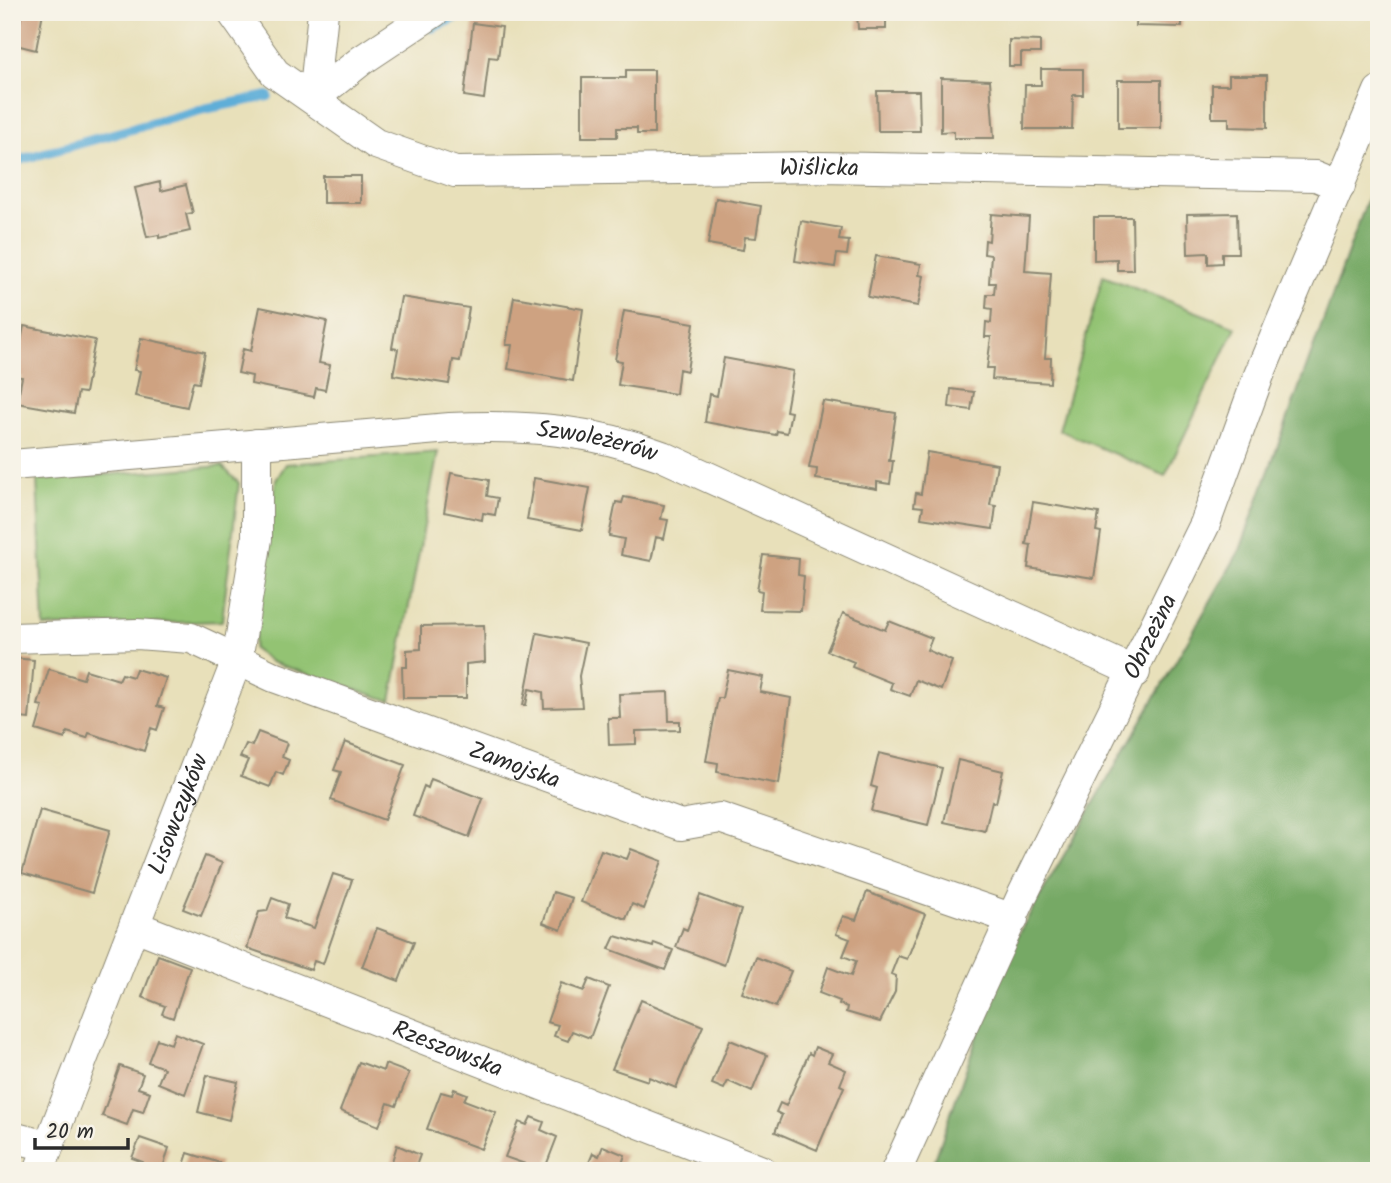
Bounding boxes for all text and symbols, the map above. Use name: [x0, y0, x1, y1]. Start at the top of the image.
street label: Wiślicka: [779, 149, 859, 189]
street label: Szwoleżerów: [535, 411, 663, 474]
street label: Obrzeżna: [1114, 587, 1189, 686]
street label: Zamojska: [463, 731, 565, 800]
street label: Lisowczyków: [138, 747, 220, 881]
street label: Rzeszowska: [386, 1010, 509, 1089]
scale bar: [35, 1106, 128, 1150]
text: 20 m: [46, 1116, 94, 1149]

